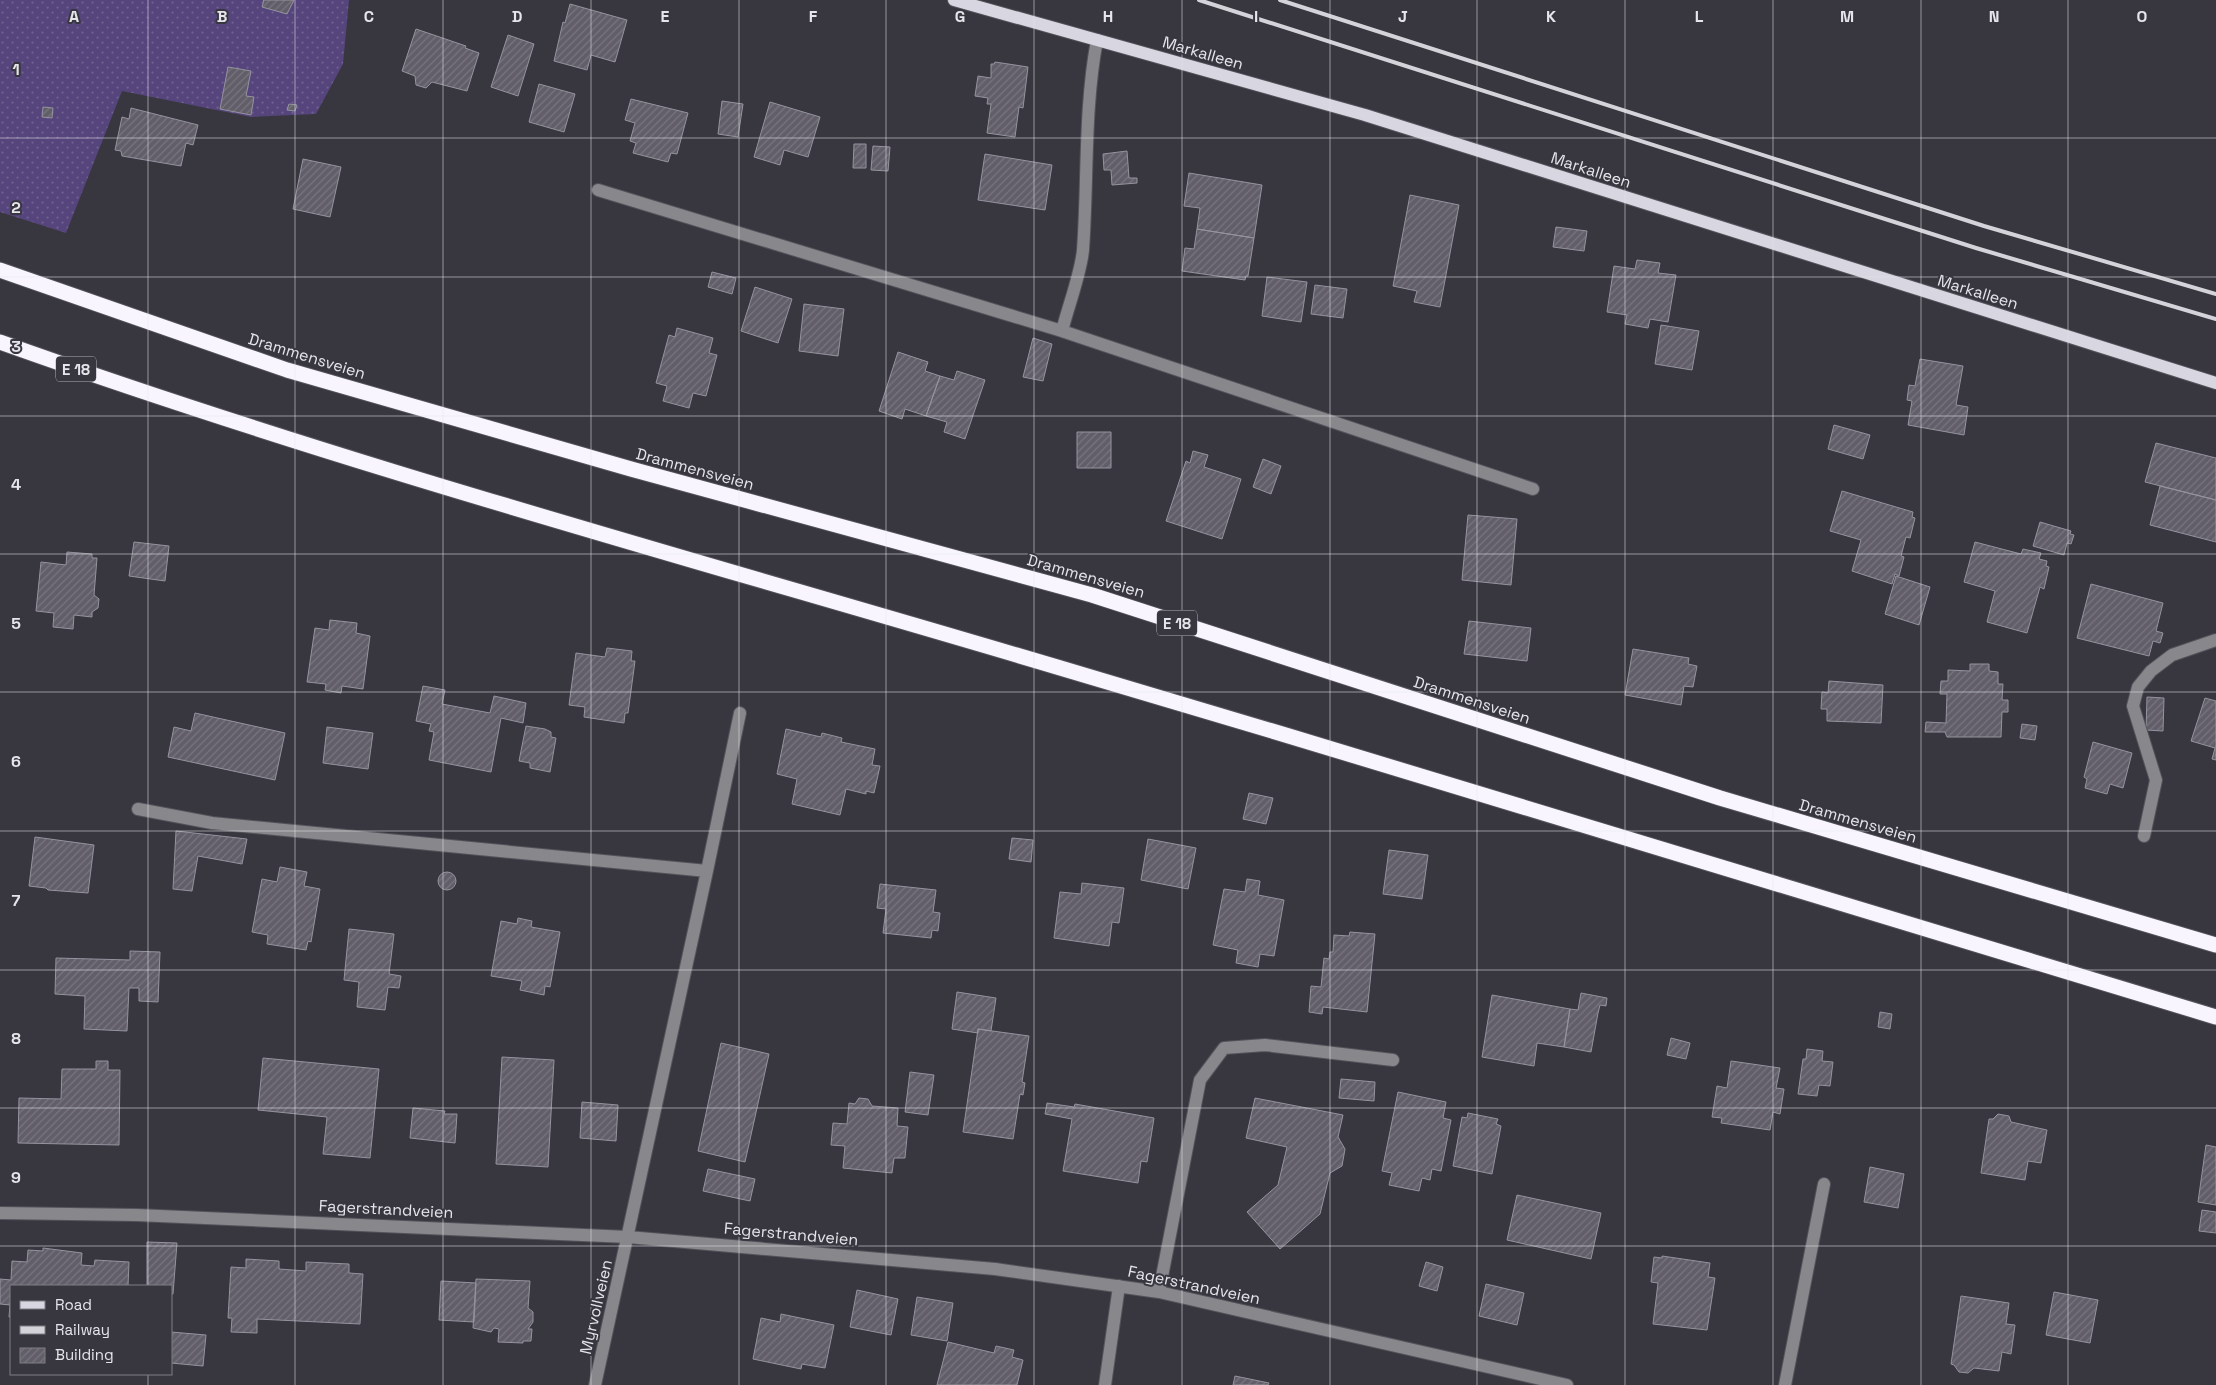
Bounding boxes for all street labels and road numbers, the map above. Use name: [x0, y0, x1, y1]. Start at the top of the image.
street label: Markalleen: [1160, 31, 1246, 75]
street label: Markalleen: [1548, 147, 1634, 193]
street label: Markalleen: [1935, 270, 2021, 314]
street label: Drammensveien: [246, 328, 368, 384]
road number: E 18: [56, 356, 96, 382]
street label: Drammensveien: [634, 443, 756, 495]
street label: Drammensveien: [1025, 549, 1147, 603]
road number: E 18: [1157, 610, 1197, 636]
street label: Drammensveien: [1411, 671, 1533, 729]
street label: Drammensveien: [1797, 794, 1919, 848]
street label: Fagerstrandveien: [318, 1195, 454, 1223]
street label: Fagerstrandveien: [723, 1218, 859, 1250]
street label: Myrvollveien: [575, 1258, 617, 1356]
street label: Fagerstrandveien: [1126, 1261, 1262, 1309]

